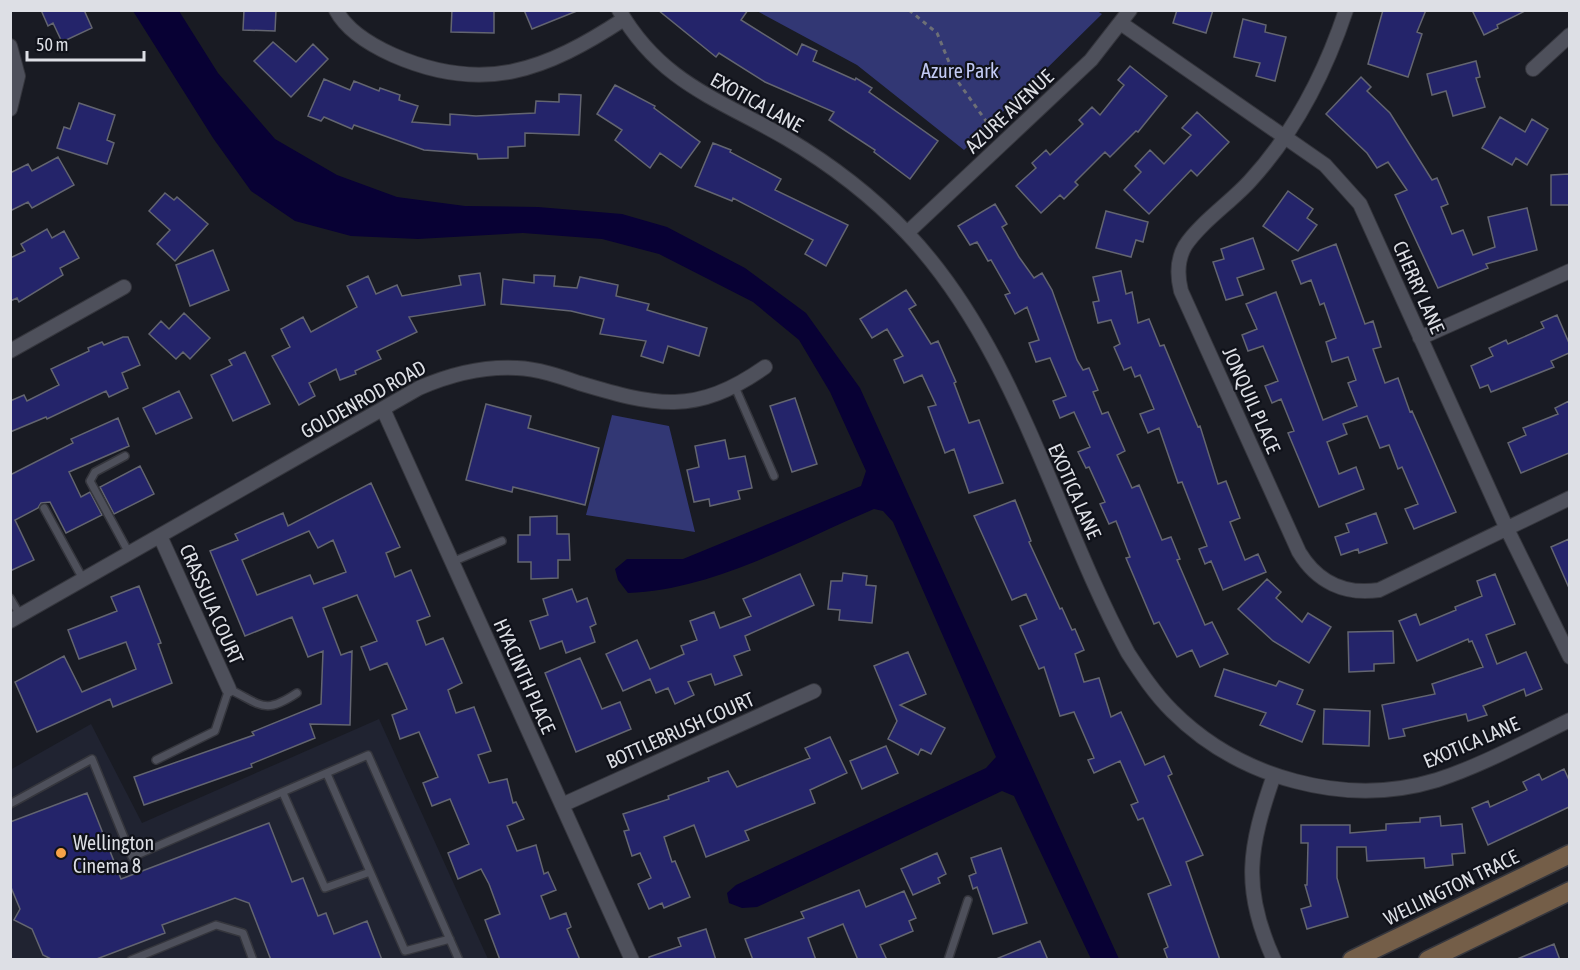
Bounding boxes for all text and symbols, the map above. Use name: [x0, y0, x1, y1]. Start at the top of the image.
scale bar: [27, 24, 144, 62]
text: 50 m: [36, 34, 68, 55]
park label: Azure Park: [921, 59, 999, 82]
street label: AZURE AVENUE: [960, 64, 1058, 158]
street label: EXOTICA LANE: [707, 67, 808, 137]
street label: CHERRY LANE: [1388, 237, 1450, 337]
street label: JONQUIL PLACE: [1218, 343, 1286, 457]
street label: GOLDENROD ROAD: [296, 355, 430, 443]
street label: EXOTICA LANE: [1044, 440, 1106, 543]
street label: CRASSULA COURT: [175, 541, 249, 668]
street label: HYACINTH PLACE: [489, 615, 561, 737]
street label: BOTTLEBRUSH COURT: [602, 687, 758, 773]
street label: EXOTICA LANE: [1420, 711, 1523, 772]
place label: Wellington Cinema 8: [73, 831, 154, 877]
street label: WELLINGTON TRACE: [1380, 844, 1522, 929]
marker: Wellington Cinema 8: [54, 846, 68, 860]

